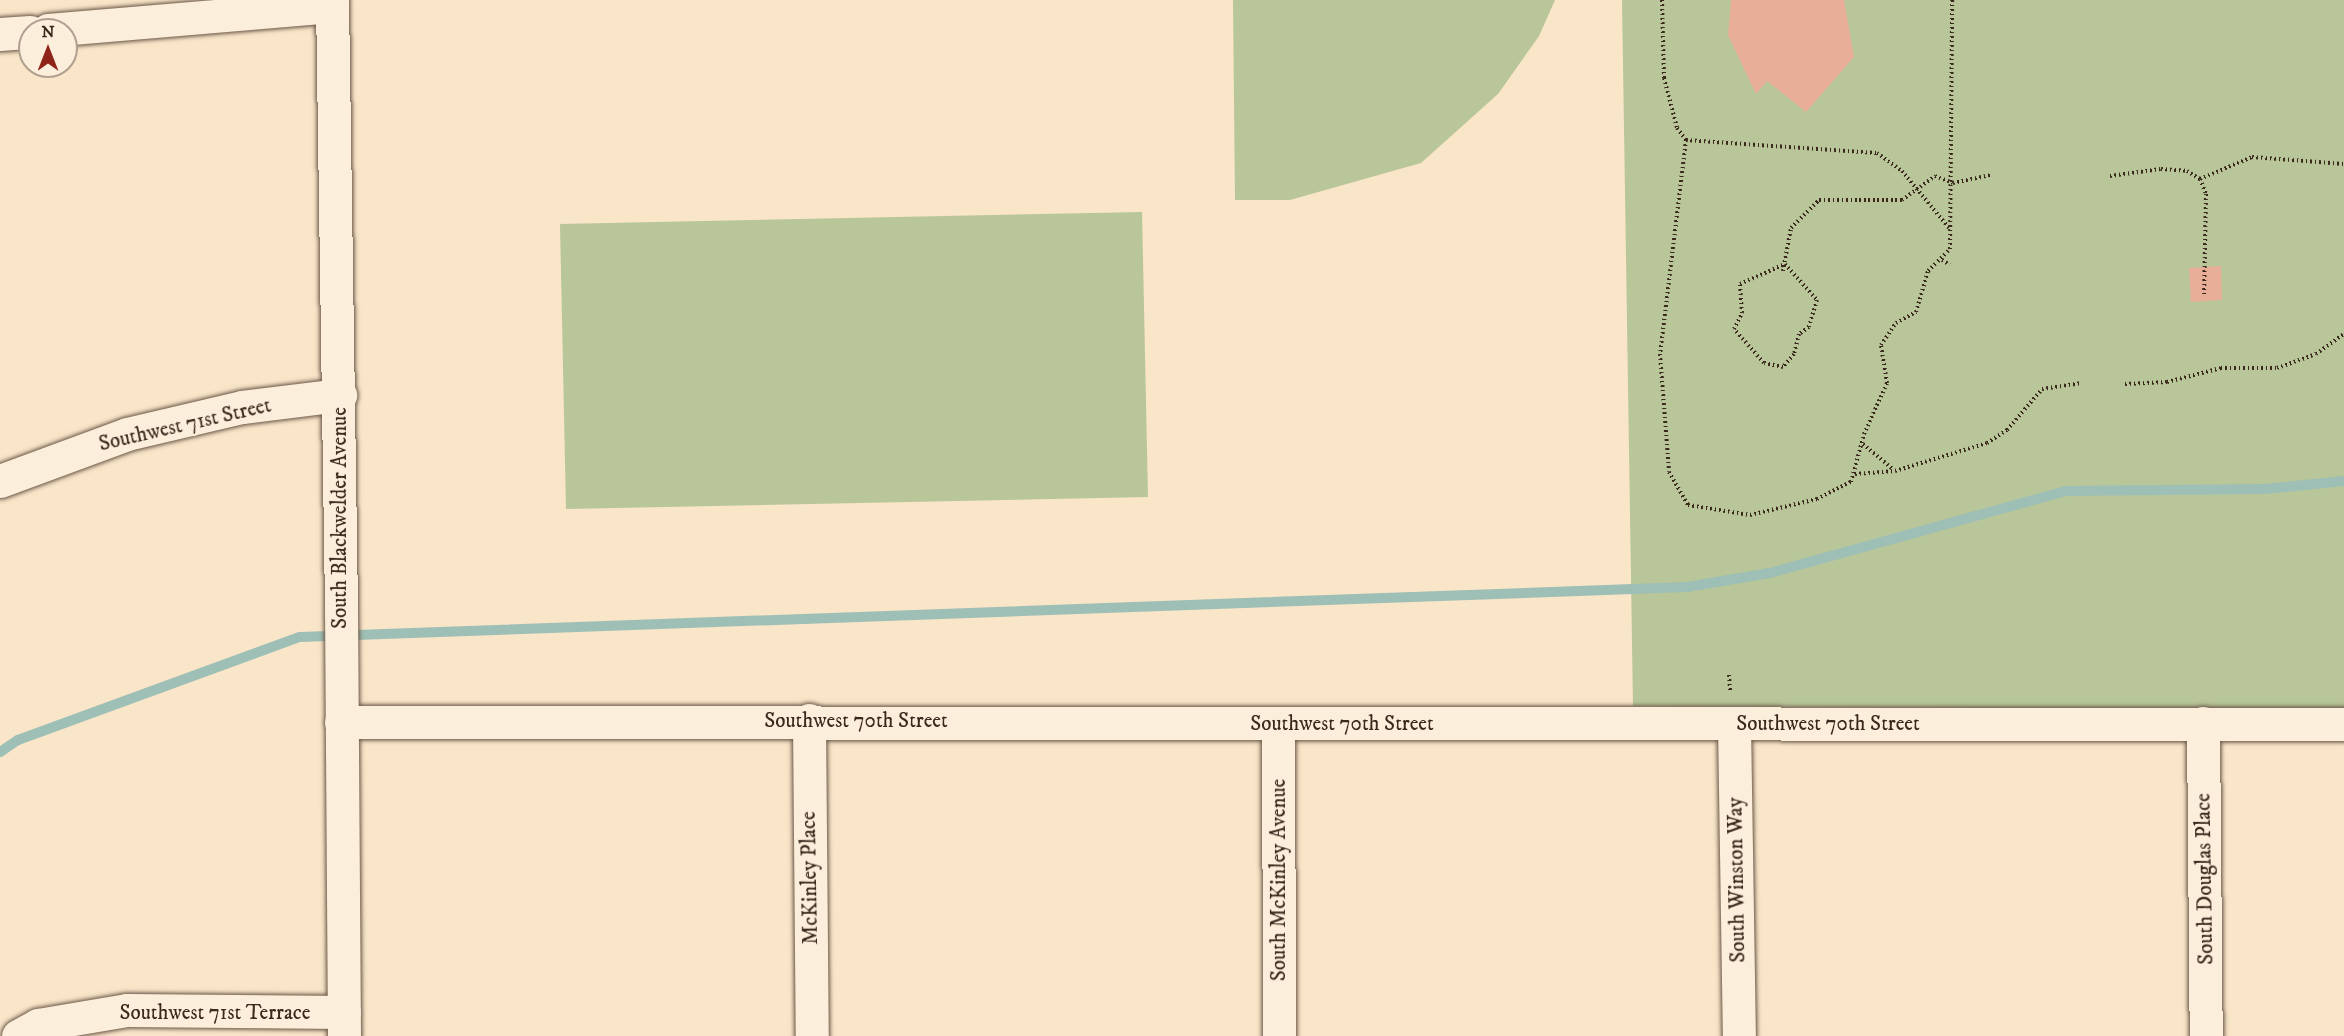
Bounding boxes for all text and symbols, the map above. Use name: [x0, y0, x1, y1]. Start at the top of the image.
north arrow: [18, 18, 78, 78]
text: N: [41, 22, 55, 42]
street label: Southwest 71st Street: [96, 393, 274, 457]
street label: South Blackwelder Avenue: [327, 407, 353, 629]
street label: Southwest 70th Street: [764, 708, 948, 734]
street label: Southwest 70th Street: [1250, 711, 1434, 737]
street label: Southwest 70th Street: [1736, 711, 1920, 737]
street label: South McKinley Avenue: [1266, 779, 1292, 981]
street label: South Douglas Place: [2191, 793, 2219, 965]
street label: South Winston Way: [1723, 797, 1751, 963]
street label: McKinley Place: [796, 811, 824, 945]
street label: Southwest 71st Terrace: [119, 1000, 311, 1026]

